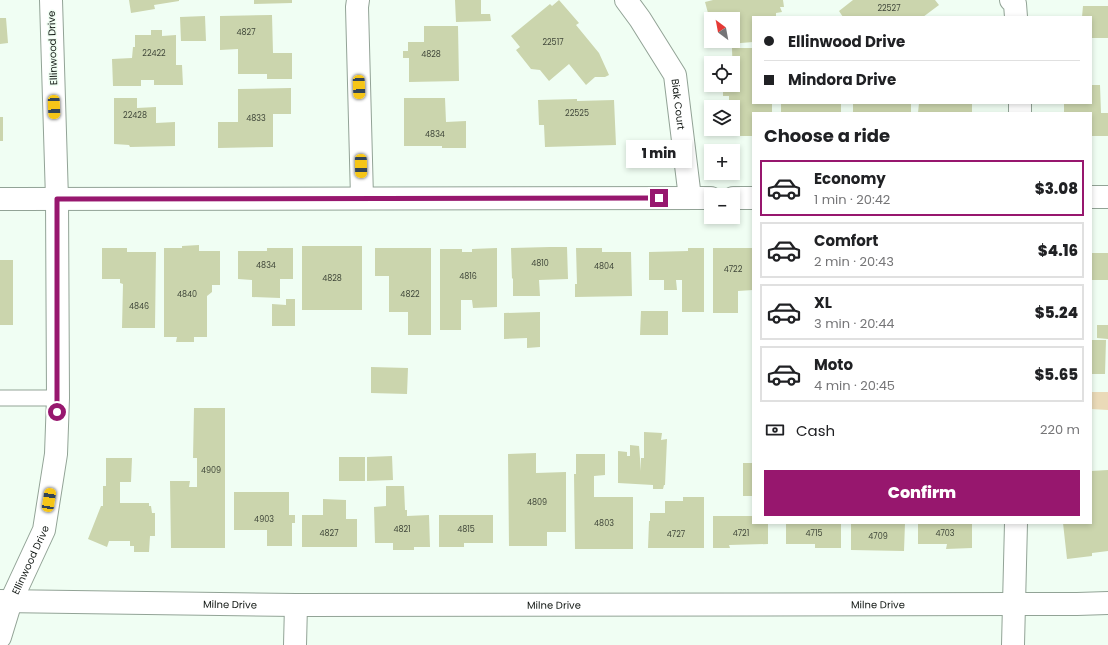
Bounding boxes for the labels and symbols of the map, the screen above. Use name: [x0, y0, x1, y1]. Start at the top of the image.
house number: 22527: [877, 3, 901, 14]
street label: Ellinwood Drive: [44, 11, 61, 85]
north arrow: [704, 12, 740, 48]
house number: 4827: [236, 27, 256, 38]
house number: 22517: [542, 37, 564, 48]
house number: 22422: [142, 48, 166, 59]
house number: 4828: [421, 49, 441, 60]
car: [353, 75, 365, 99]
street label: Biak Court: [668, 78, 689, 131]
car: [48, 95, 60, 119]
house number: 22525: [565, 108, 589, 119]
house number: 22428: [123, 110, 147, 121]
house number: 4833: [246, 113, 266, 124]
house number: 4834: [425, 129, 445, 140]
callout: 1 min: [626, 140, 692, 168]
car: [355, 154, 367, 178]
route end: [650, 189, 668, 207]
house number: 4810: [531, 258, 549, 269]
house number: 4834: [256, 260, 276, 271]
house number: 4804: [594, 261, 614, 272]
house number: 4722: [724, 264, 743, 275]
house number: 4816: [459, 271, 477, 282]
house number: 4828: [322, 273, 342, 284]
house number: 4840: [177, 289, 197, 300]
house number: 4822: [400, 289, 420, 300]
house number: 4846: [129, 301, 149, 312]
route start: [48, 403, 66, 421]
house number: 4909: [201, 465, 221, 476]
car: [41, 487, 57, 513]
house number: 4809: [527, 497, 547, 508]
house number: 4903: [254, 514, 274, 525]
house number: 4803: [594, 518, 614, 529]
house number: 4821: [393, 524, 411, 535]
house number: 4815: [457, 524, 475, 535]
street label: Ellinwood Drive: [8, 525, 53, 597]
house number: 4827: [319, 528, 339, 539]
house number: 4721: [733, 528, 749, 539]
house number: 4715: [806, 528, 822, 539]
house number: 4703: [935, 528, 955, 539]
house number: 4727: [667, 529, 686, 540]
house number: 4709: [868, 531, 888, 542]
street label: Milne Drive: [203, 597, 257, 612]
street label: Milne Drive: [851, 597, 905, 612]
street label: Milne Drive: [527, 598, 581, 613]

